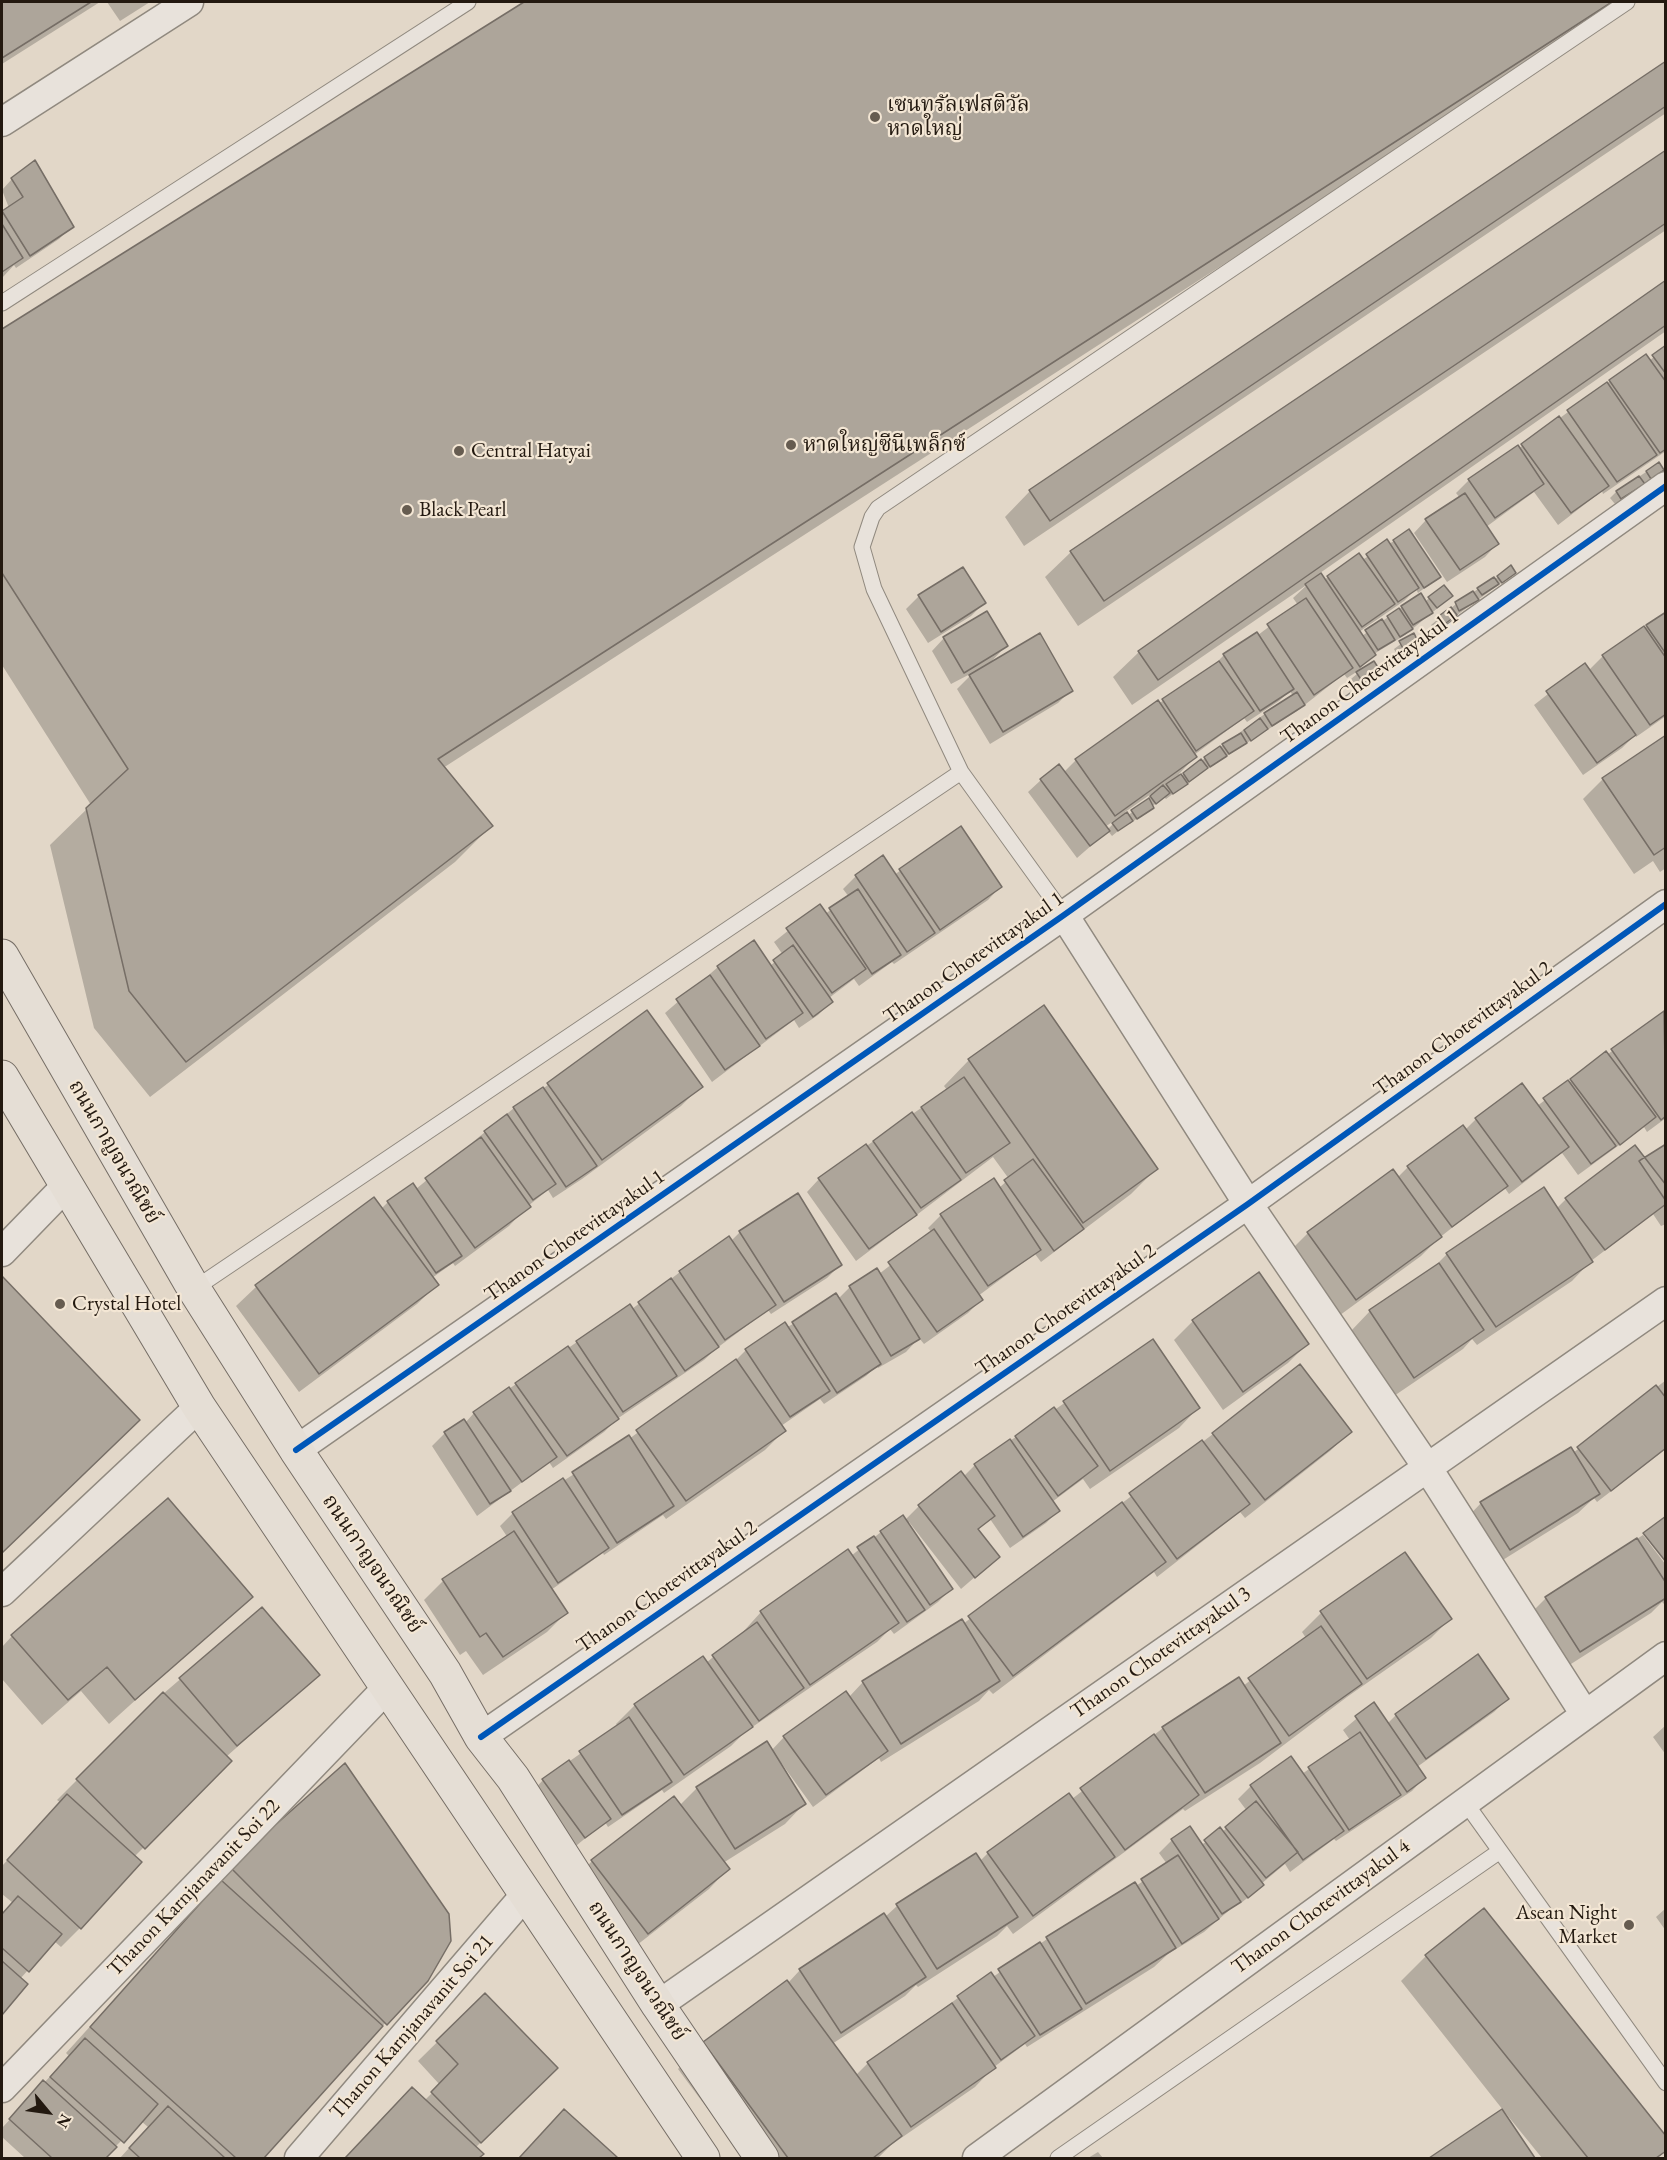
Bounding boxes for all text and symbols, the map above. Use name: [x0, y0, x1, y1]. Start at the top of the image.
place label: เซนทรัลเฟสติวัล หาดใหญ่: [887, 92, 1030, 142]
marker: เซนทรัลเฟสติวัล หาดใหญ่: [868, 110, 882, 124]
place label: หาดใหญ่ซีนีเพล็กซ์: [803, 432, 966, 458]
place label: Central Hatyai: [471, 438, 591, 464]
marker: หาดใหญ่ซีนีเพล็กซ์: [784, 438, 798, 452]
marker: Central Hatyai: [452, 444, 466, 458]
place label: Black Pearl: [419, 497, 507, 523]
marker: Black Pearl: [400, 503, 414, 517]
street label: Thanon Chotevittayakul 1: [1276, 604, 1464, 750]
street label: Thanon Chotevittayakul 1: [879, 886, 1069, 1030]
street label: Thanon Chotevittayakul 2: [1369, 956, 1557, 1102]
street label: ถนนกาญจนวณิชย์: [63, 1076, 165, 1228]
street label: Thanon Chotevittayakul 1: [480, 1164, 670, 1308]
street label: Thanon Chotevittayakul 2: [971, 1238, 1161, 1382]
place label: Crystal Hotel: [72, 1291, 181, 1317]
marker: Crystal Hotel: [53, 1297, 67, 1311]
street label: ถนนกาญจนวณิชย์: [316, 1490, 428, 1638]
street label: Thanon Chotevittayakul 2: [572, 1515, 762, 1659]
street label: Thanon Chotevittayakul 3: [1066, 1581, 1256, 1725]
street label: Thanon Karnjanavanit Soi 22: [103, 1794, 285, 1982]
street label: Thanon Chotevittayakul 4: [1227, 1834, 1415, 1980]
street label: ถนนกาญจนวณิชย์: [582, 1896, 692, 2046]
place label: Asean Night Market: [1516, 1900, 1617, 1950]
marker: Asean Night Market: [1622, 1918, 1636, 1932]
street label: Thanon Karnjanavanit Soi 21: [325, 1929, 499, 2125]
north arrow: [18, 2082, 78, 2142]
text: N: [52, 2110, 77, 2132]

